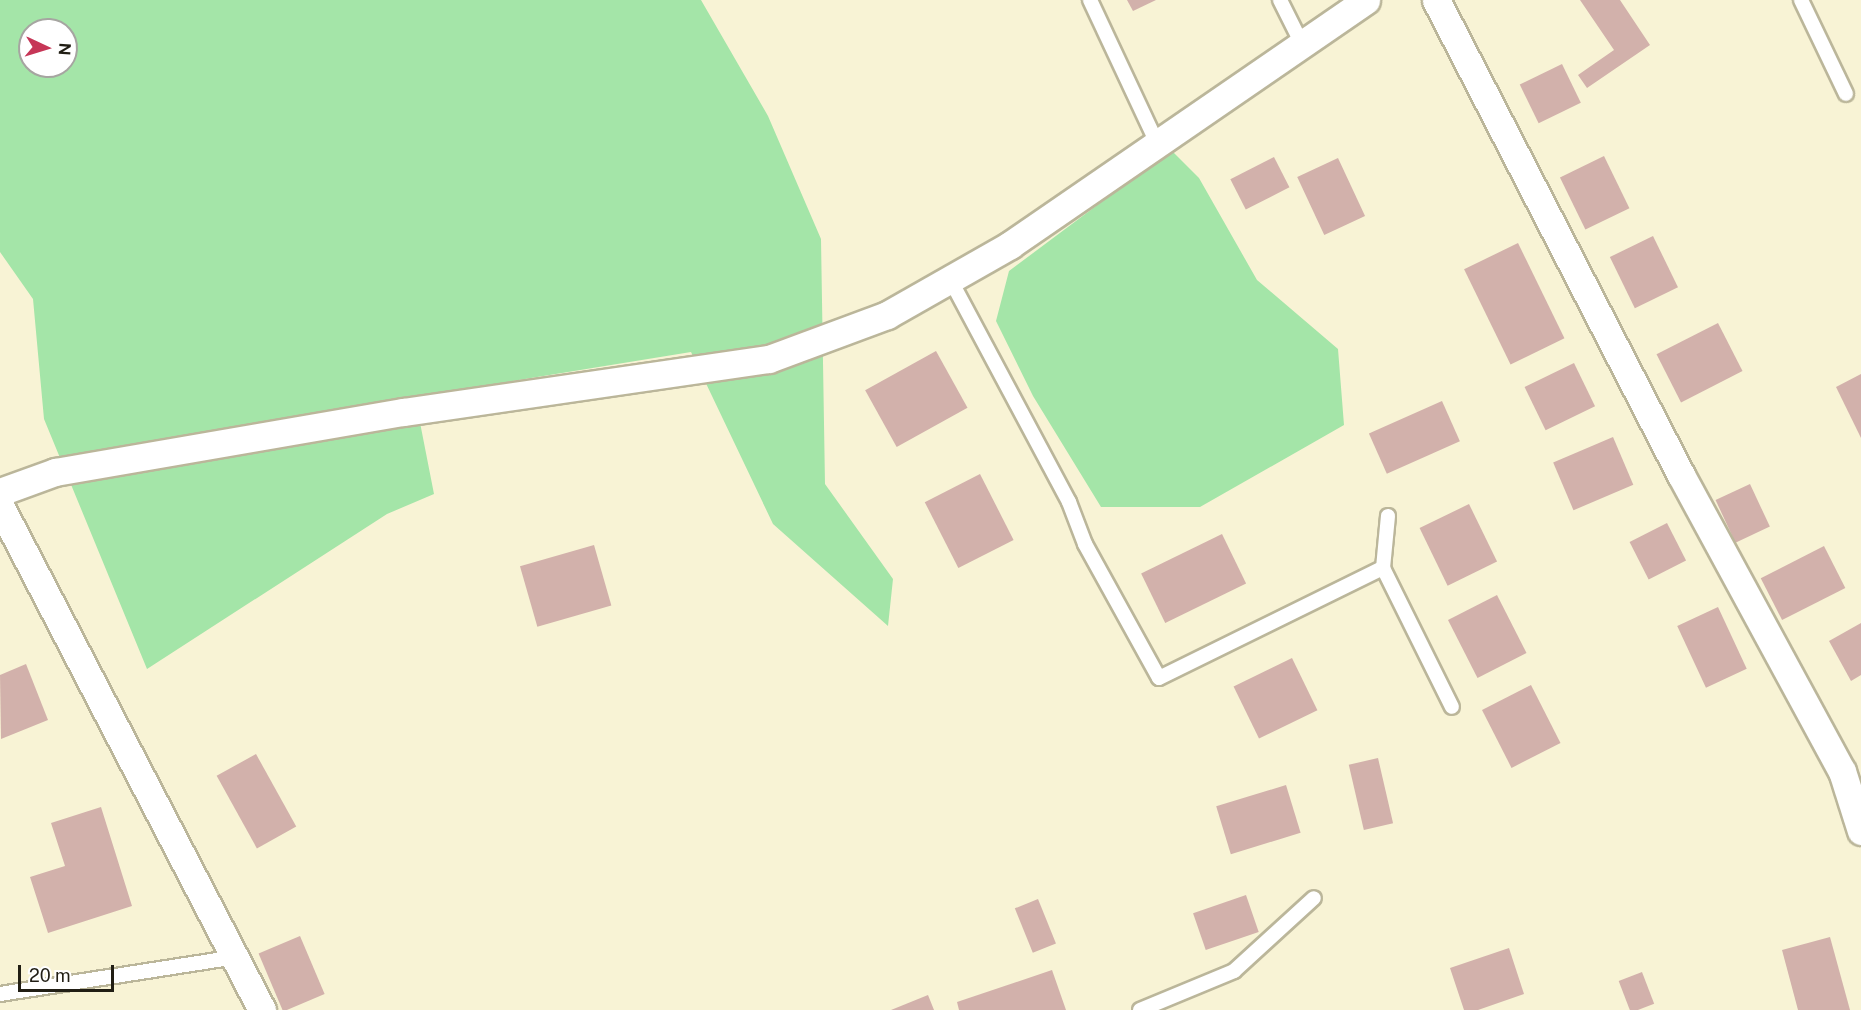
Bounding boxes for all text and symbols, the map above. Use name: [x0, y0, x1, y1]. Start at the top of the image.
north arrow: [18, 18, 78, 78]
text: N: [55, 42, 74, 56]
scale bar: [21, 953, 117, 991]
text: 20 m: [29, 965, 71, 986]

